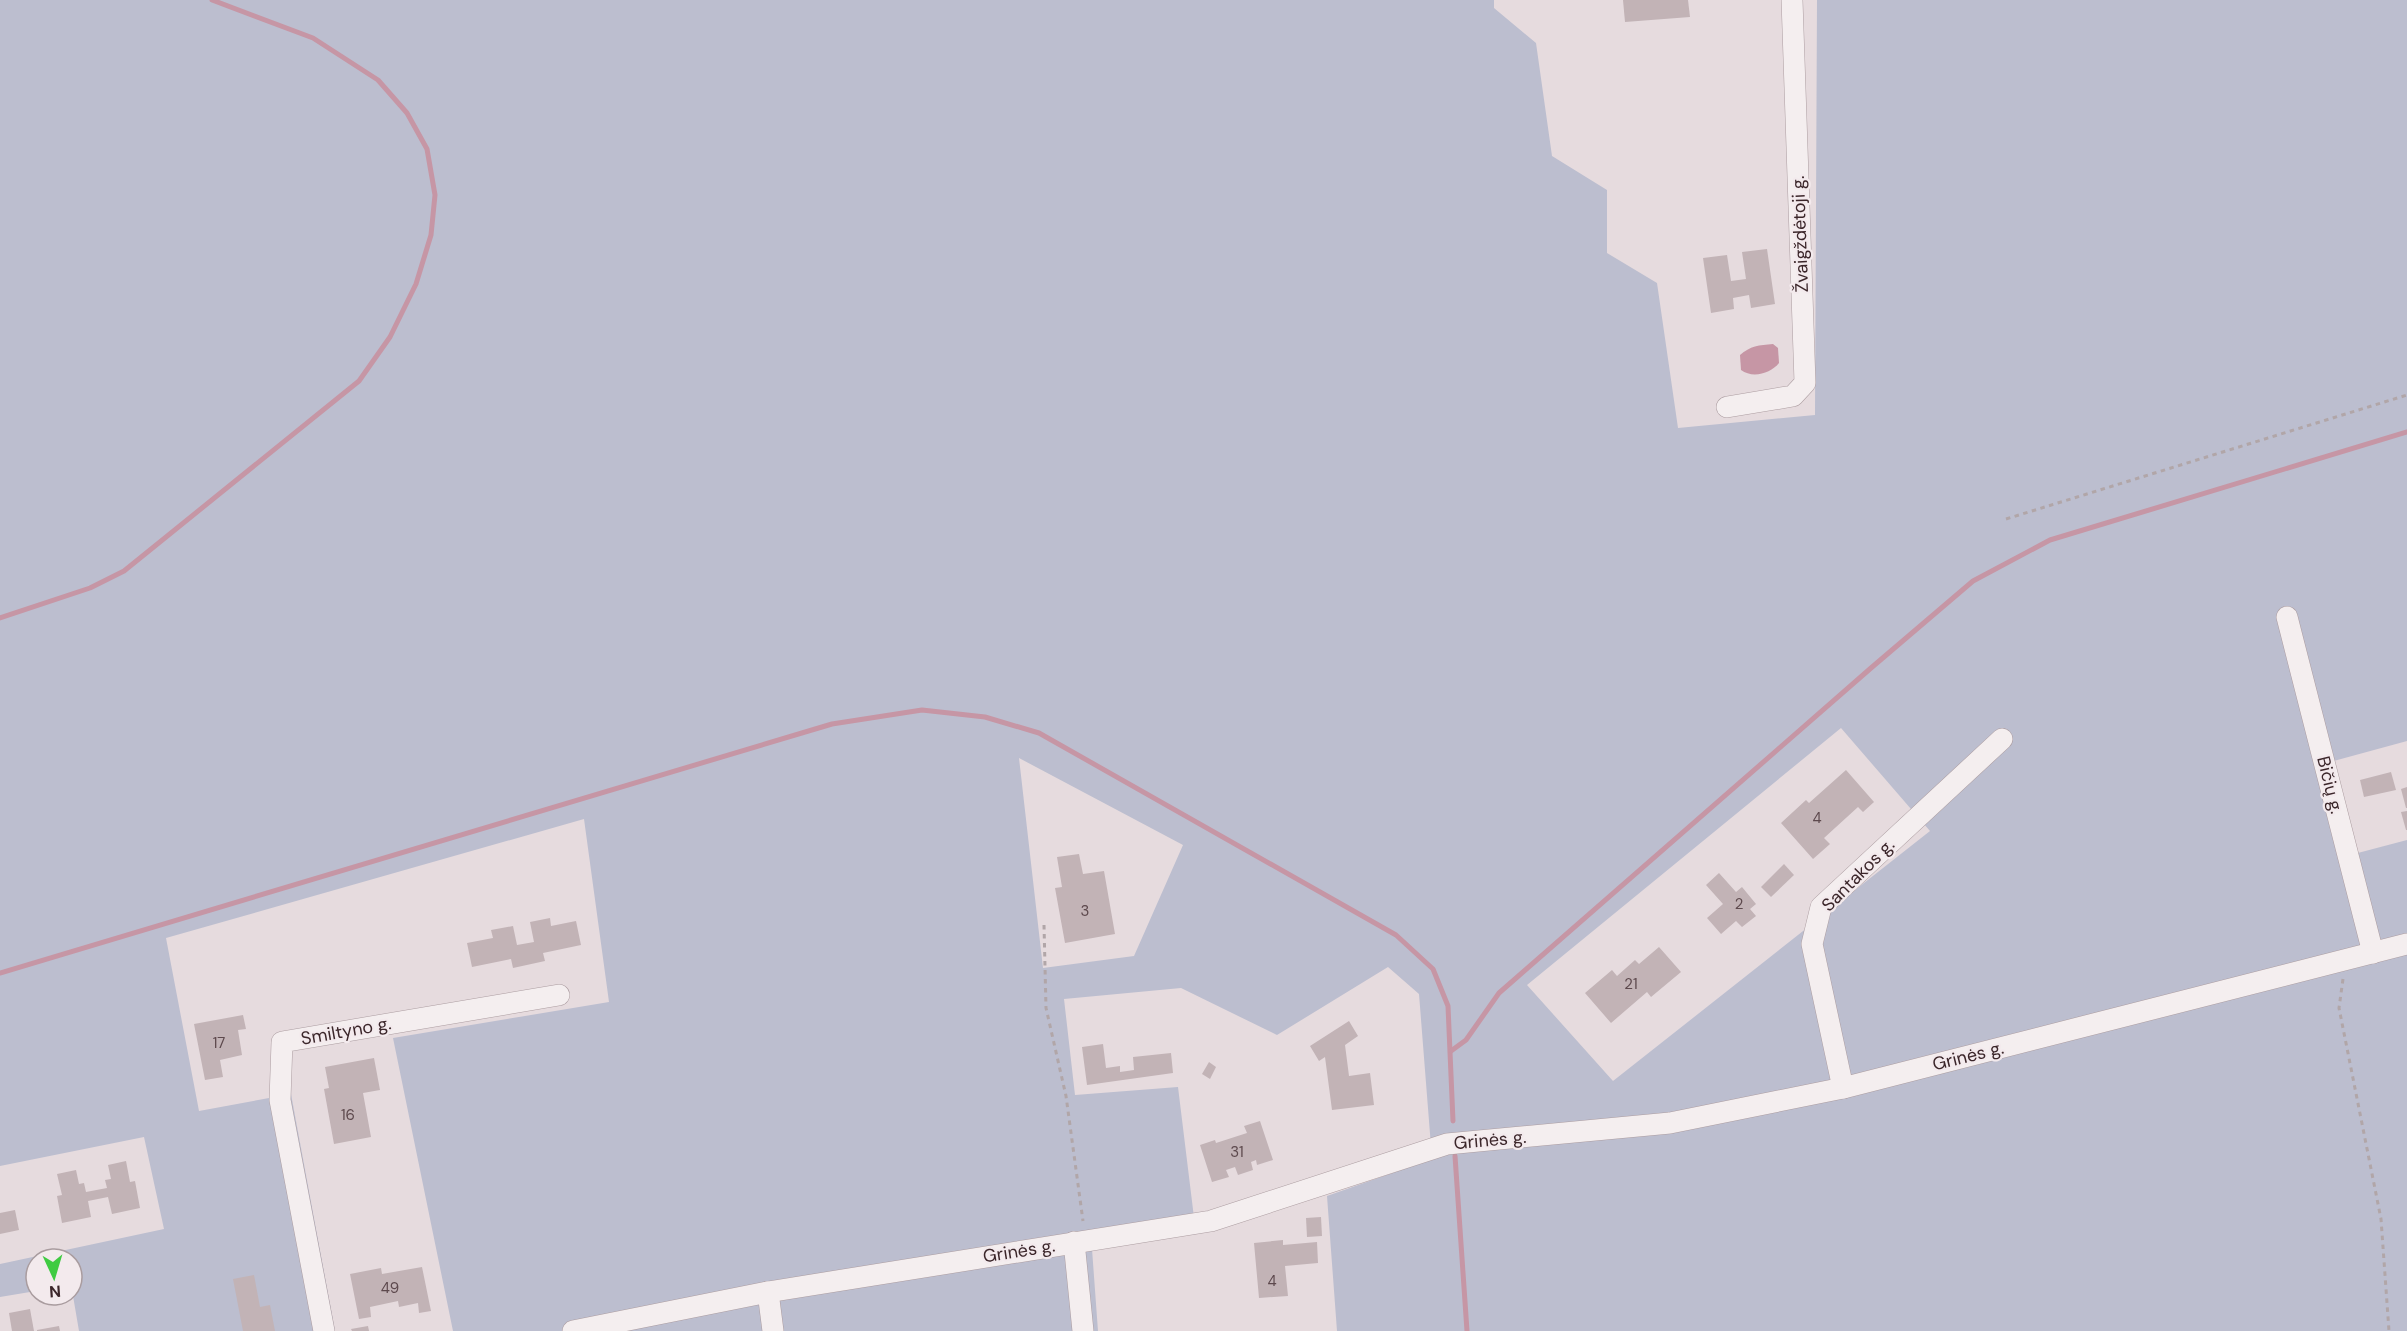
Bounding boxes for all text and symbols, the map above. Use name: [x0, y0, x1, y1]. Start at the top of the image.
street label: Žvaigždėtoji g.: [1786, 175, 1814, 293]
street label: Bičių g.: [2311, 754, 2349, 816]
house number: 4: [1812, 808, 1822, 828]
street label: Santakos g.: [1816, 833, 1900, 917]
house number: 2: [1735, 894, 1743, 914]
house number: 3: [1081, 901, 1089, 921]
house number: 21: [1624, 974, 1638, 994]
street label: Smiltyno g.: [299, 1011, 393, 1051]
house number: 17: [213, 1033, 225, 1053]
street label: Grinės g.: [1930, 1036, 2006, 1076]
house number: 16: [341, 1105, 355, 1125]
street label: Grinės g.: [1453, 1125, 1527, 1155]
house number: 31: [1230, 1142, 1244, 1162]
street label: Grinės g.: [981, 1233, 1057, 1269]
north arrow: [24, 1247, 84, 1307]
house number: 4: [1267, 1271, 1277, 1291]
house number: 49: [381, 1278, 399, 1298]
text: N: [48, 1281, 62, 1302]

